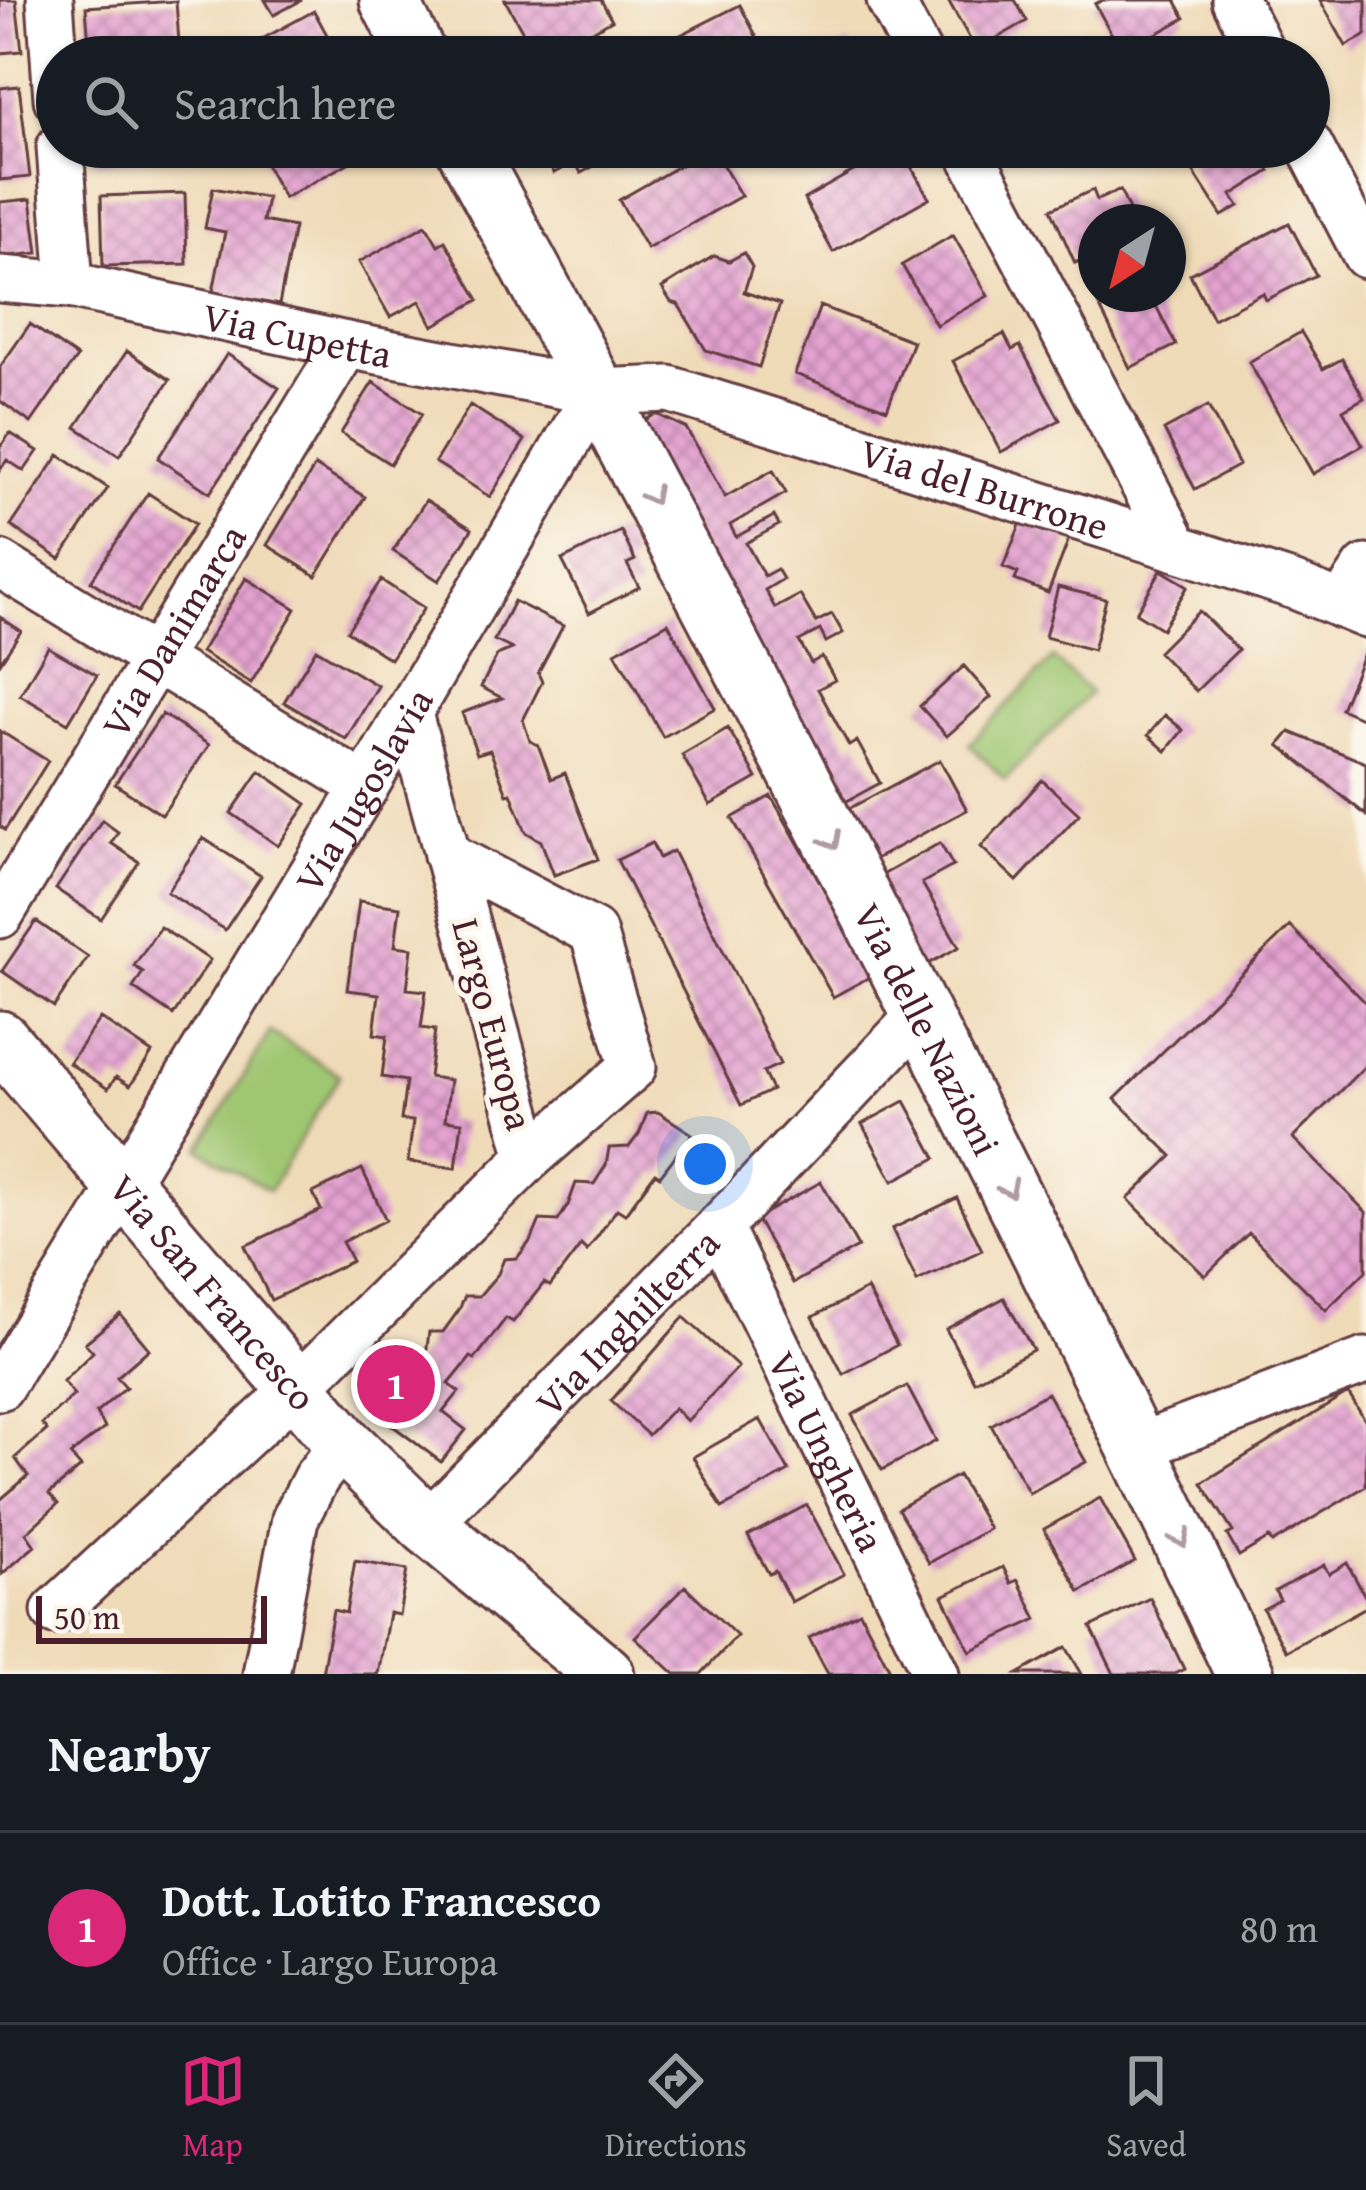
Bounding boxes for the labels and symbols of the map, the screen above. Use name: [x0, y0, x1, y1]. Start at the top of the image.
north arrow: [1078, 204, 1186, 312]
street label: Via Cupetta: [198, 286, 397, 382]
street label: Via del Burrone: [854, 422, 1116, 553]
one-way arrow: [637, 483, 660, 505]
street label: Via Danimarca: [86, 512, 260, 748]
street label: Via Jugoslavia: [279, 676, 446, 903]
one-way arrow: [818, 829, 841, 851]
street label: Via delle Nazioni: [840, 893, 1016, 1165]
street label: Largo Europa: [438, 912, 550, 1137]
your location: [675, 1134, 735, 1194]
street label: Via San Francesco: [97, 1161, 331, 1422]
one-way arrow: [995, 1177, 1019, 1198]
street label: Via Inghilterra: [521, 1214, 732, 1428]
pin: 1: [357, 1339, 435, 1429]
street label: Via Ungheria: [755, 1341, 901, 1561]
one-way arrow: [1167, 1527, 1190, 1548]
scale bar: [36, 1590, 267, 1643]

